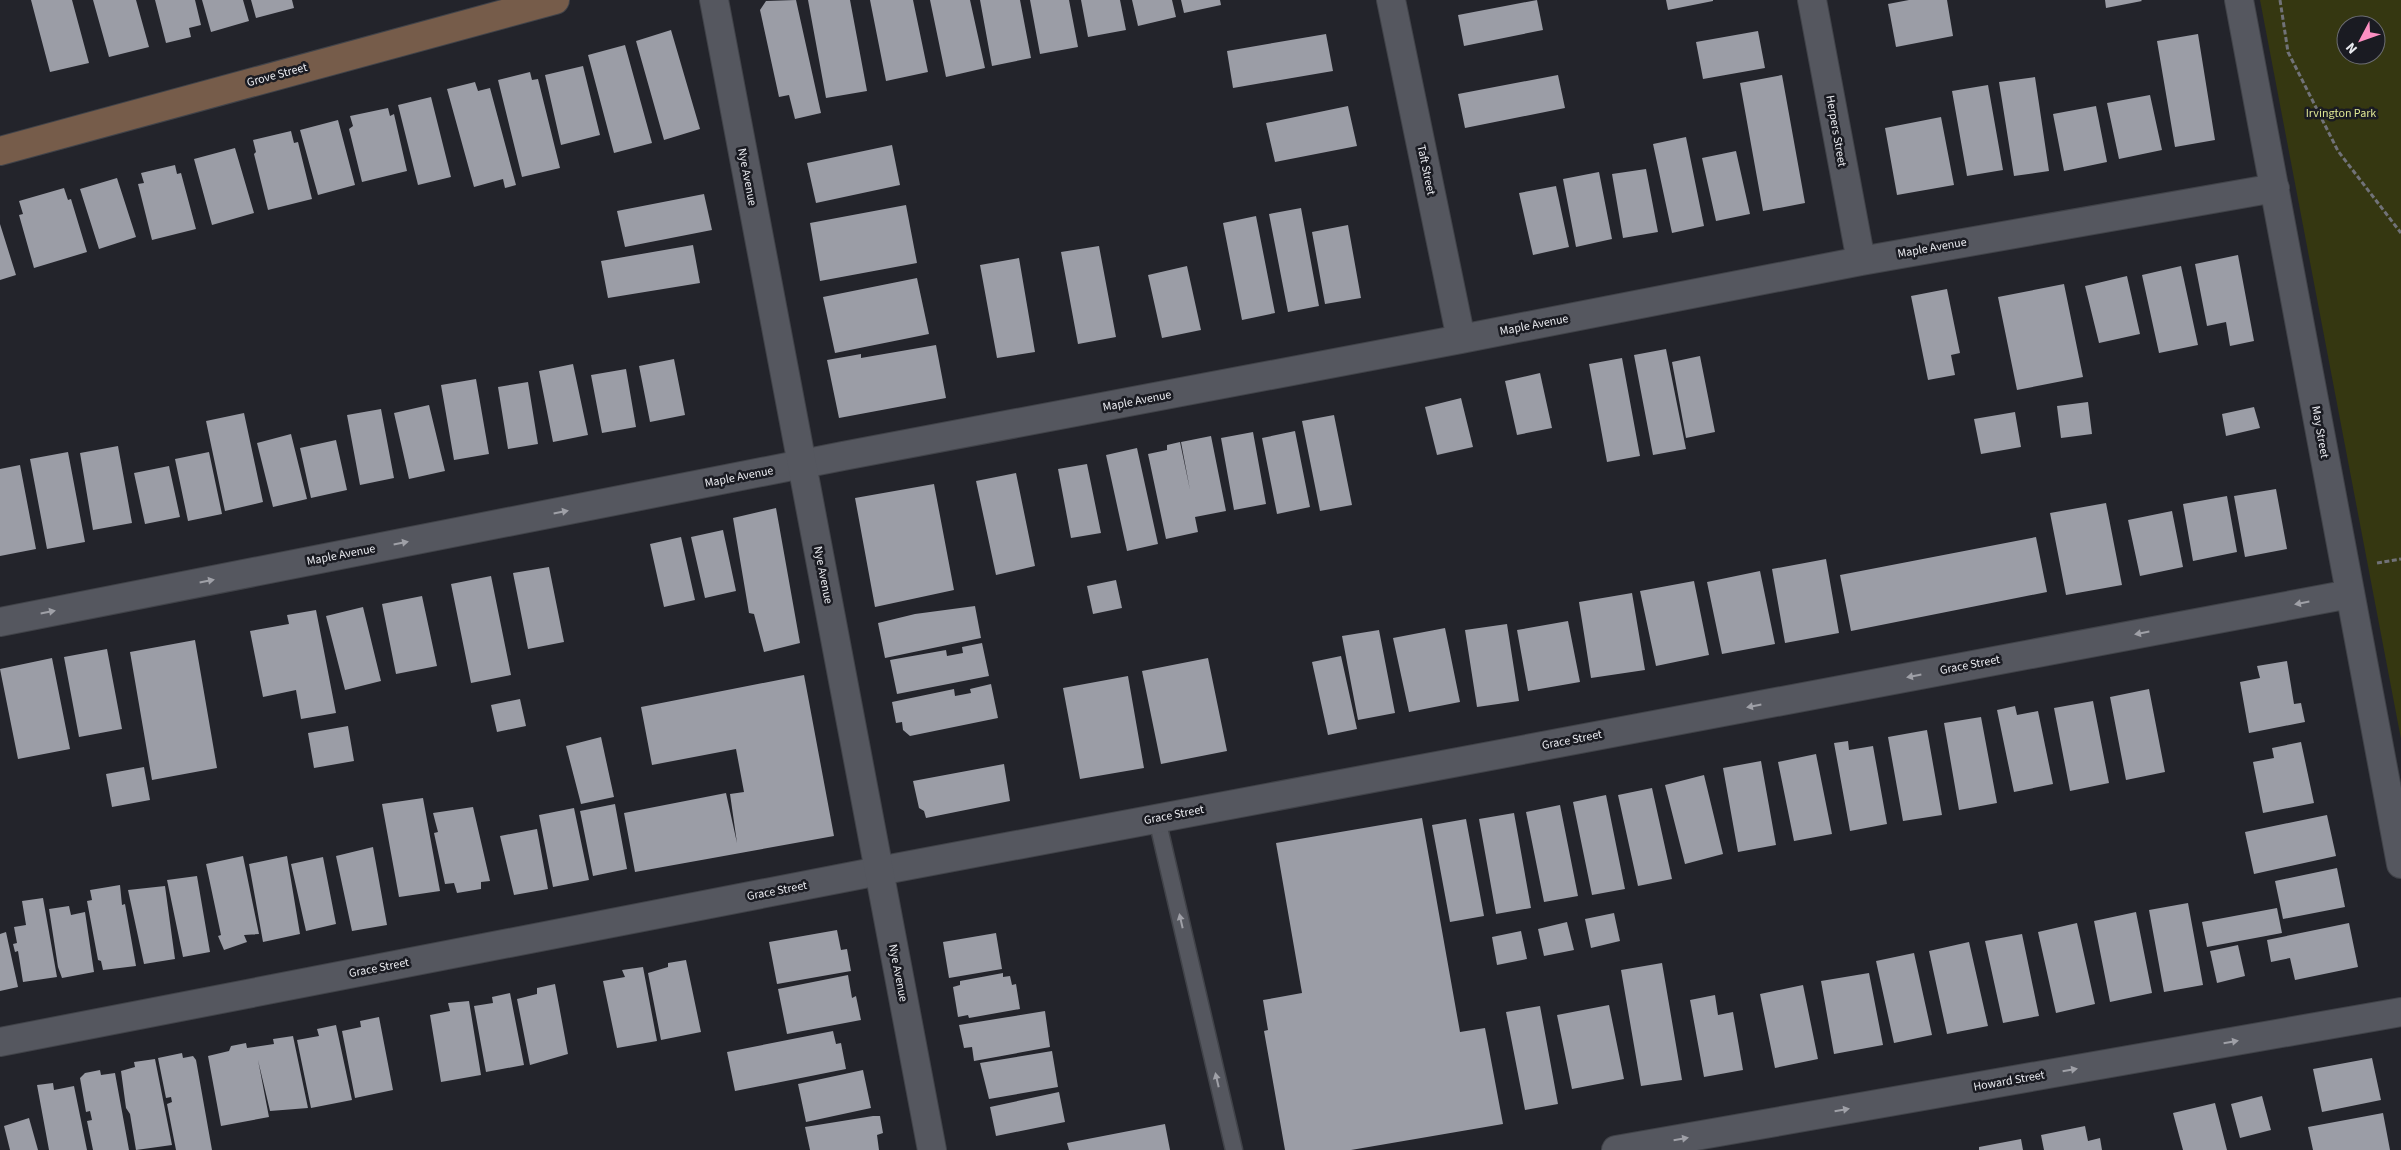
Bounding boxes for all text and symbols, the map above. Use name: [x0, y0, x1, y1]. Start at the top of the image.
north arrow: [2336, 15, 2386, 65]
text: N: [2341, 38, 2363, 58]
street label: Grove Street: [245, 59, 309, 91]
street label: Herpers Street: [1821, 94, 1851, 168]
park label: Irvington Park: [2306, 105, 2376, 122]
street label: Taft Street: [1412, 143, 1440, 197]
street label: Nye Avenue: [733, 147, 761, 207]
street label: Maple Avenue: [1896, 234, 1968, 262]
street label: Maple Avenue: [1498, 310, 1570, 340]
street label: Maple Avenue: [1101, 386, 1173, 416]
street label: May Street: [2307, 405, 2333, 459]
street label: Maple Avenue: [703, 462, 775, 492]
one-way arrow: [553, 507, 569, 515]
one-way arrow: [394, 539, 409, 547]
street label: Maple Avenue: [305, 540, 377, 570]
street label: Nye Avenue: [809, 545, 837, 605]
one-way arrow: [200, 577, 215, 585]
one-way arrow: [2294, 599, 2310, 607]
one-way arrow: [40, 608, 56, 616]
one-way arrow: [2134, 629, 2150, 637]
street label: Grace Street: [1938, 651, 2002, 679]
one-way arrow: [1905, 672, 1921, 680]
one-way arrow: [1746, 702, 1762, 710]
street label: Grace Street: [1540, 726, 1604, 754]
street label: Grace Street: [1142, 801, 1206, 829]
street label: Grace Street: [745, 877, 809, 905]
one-way arrow: [1177, 914, 1185, 929]
street label: Nye Avenue: [884, 943, 912, 1003]
street label: Grace Street: [347, 954, 411, 982]
one-way arrow: [2223, 1037, 2239, 1045]
street label: Howard Street: [1972, 1066, 2046, 1096]
one-way arrow: [2063, 1066, 2079, 1074]
one-way arrow: [1213, 1072, 1221, 1087]
one-way arrow: [1834, 1106, 1850, 1114]
one-way arrow: [1674, 1134, 1690, 1142]

